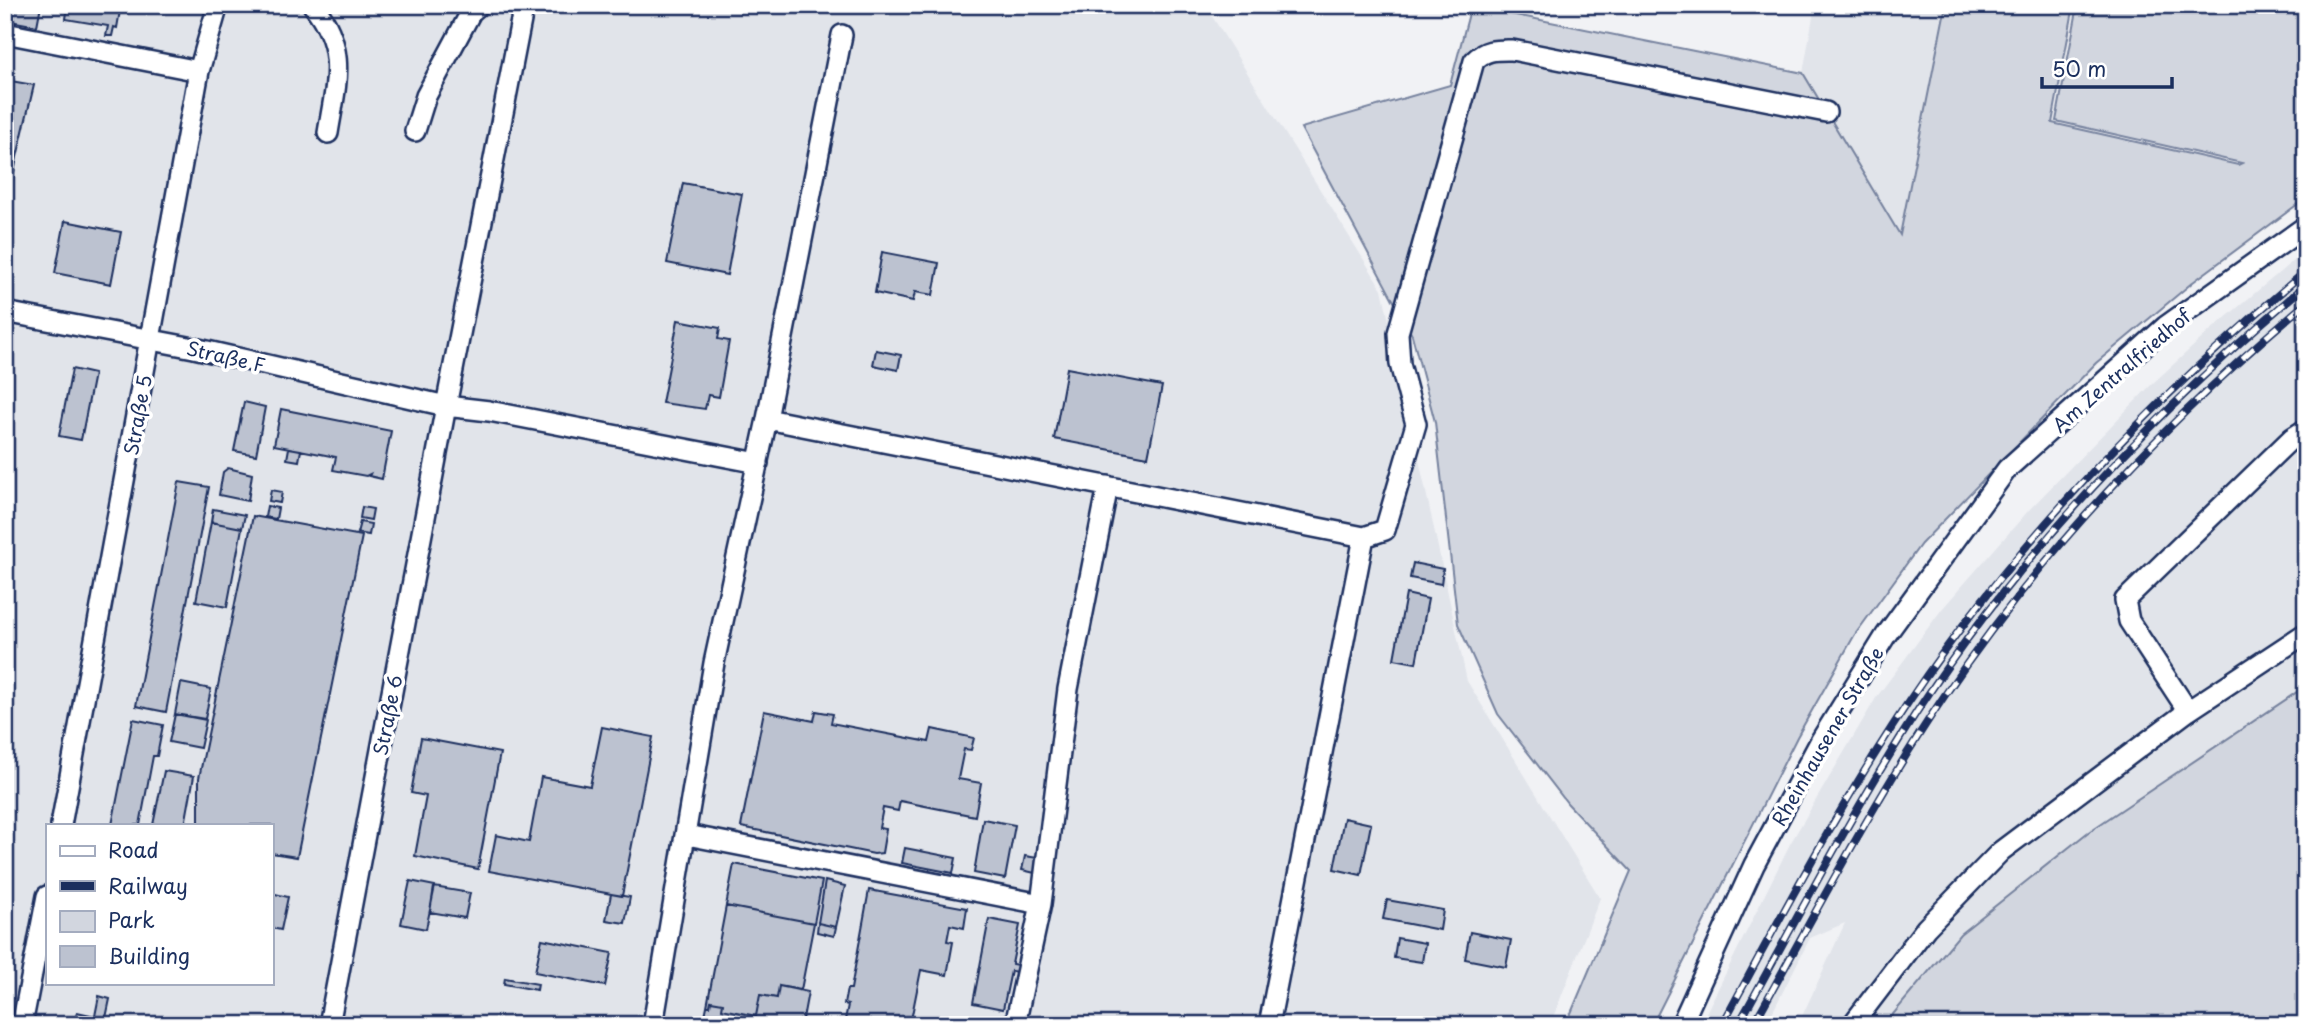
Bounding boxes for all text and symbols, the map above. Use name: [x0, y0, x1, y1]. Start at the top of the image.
scale bar: [2042, 46, 2171, 90]
text: 50 m: [2052, 52, 2106, 84]
street label: Am Zentralfriedhof: [2046, 301, 2198, 438]
street label: Straße F: [184, 333, 268, 379]
street label: Straße 5: [116, 373, 158, 457]
street label: Rheinhausener Straße: [1764, 641, 1890, 831]
street label: Straße 6: [366, 672, 408, 758]
legend: [46, 824, 273, 984]
text: Road: [108, 833, 159, 865]
text: Railway: [108, 869, 188, 901]
text: Park: [108, 903, 155, 935]
text: Building: [108, 939, 190, 971]

